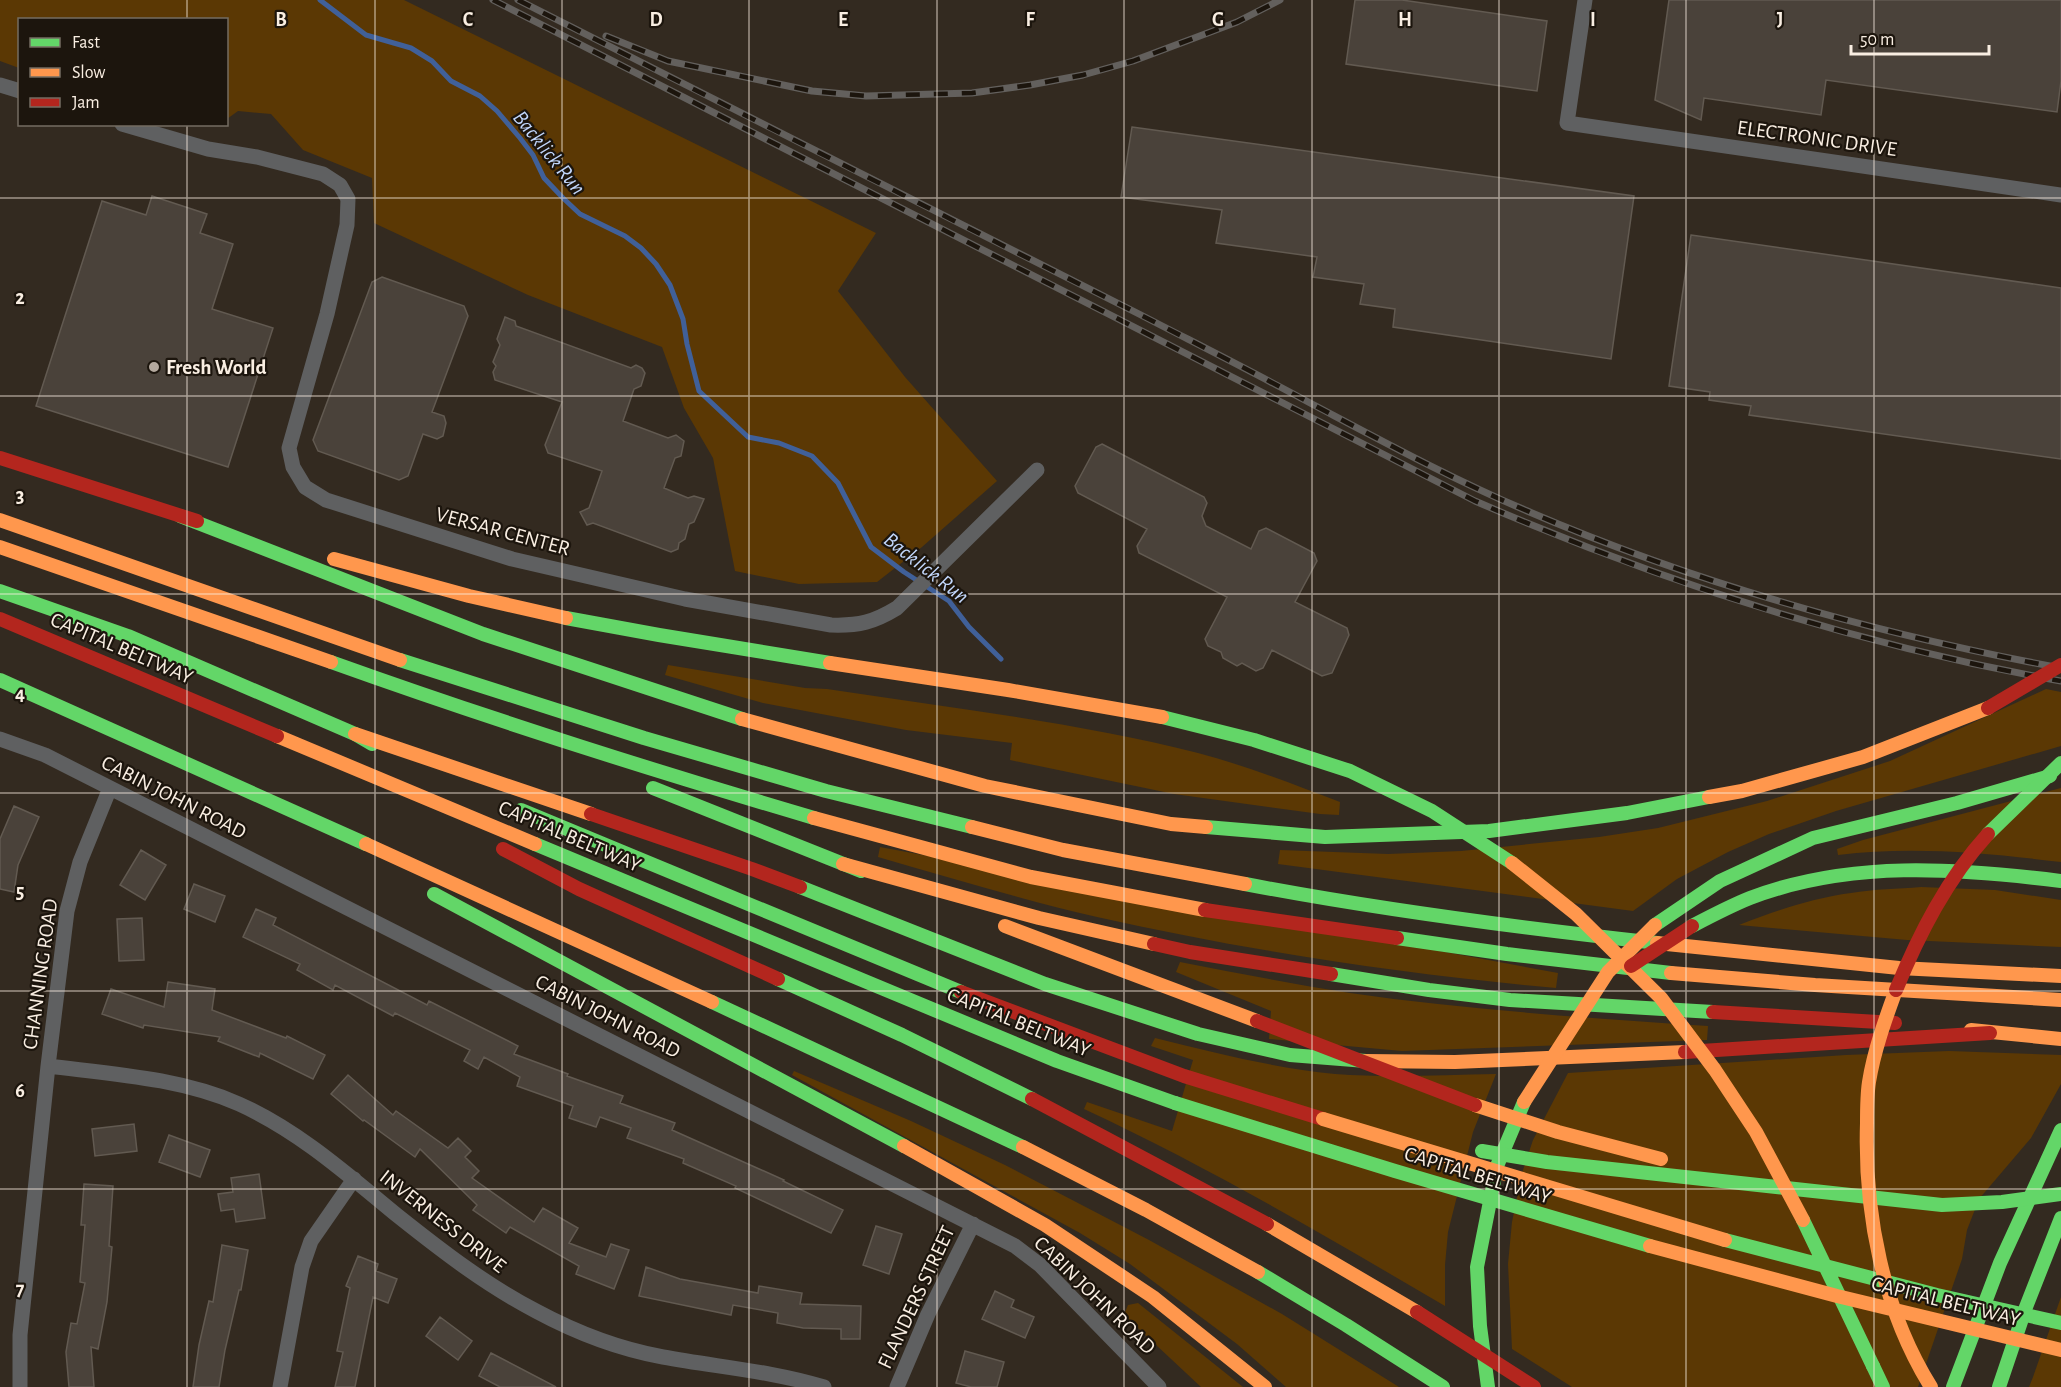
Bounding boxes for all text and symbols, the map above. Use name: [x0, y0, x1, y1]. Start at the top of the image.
text: B: [275, 10, 287, 30]
text: C: [463, 10, 474, 30]
text: D: [649, 10, 663, 30]
text: E: [838, 10, 848, 30]
text: F: [1025, 10, 1035, 30]
text: G: [1212, 10, 1224, 30]
text: H: [1398, 10, 1412, 30]
text: I: [1590, 10, 1596, 30]
text: J: [1777, 10, 1783, 30]
legend: [18, 18, 228, 126]
scale bar: [1851, 18, 1989, 56]
text: 50 m: [1860, 31, 1894, 49]
text: Fast: [72, 34, 100, 52]
text: Slow: [72, 64, 105, 82]
text: Jam: [72, 94, 100, 112]
water label: Backlick Run: [509, 106, 590, 199]
street label: ELECTRONIC DRIVE: [1736, 117, 1898, 160]
text: 2: [15, 288, 25, 308]
place label: Fresh World: [166, 357, 267, 378]
marker: Fresh World: [147, 360, 161, 374]
text: 3: [16, 486, 24, 506]
street label: VERSAR CENTER: [434, 503, 572, 559]
water label: Backlick Run: [880, 528, 973, 608]
street label: CAPITAL BELTWAY: [47, 609, 196, 688]
text: 4: [15, 684, 25, 704]
street label: CABIN JOHN ROAD: [98, 752, 250, 843]
street label: CAPITAL BELTWAY: [495, 797, 644, 876]
text: 5: [16, 882, 24, 902]
street label: CHANNING ROAD: [20, 897, 61, 1051]
street label: CABIN JOHN ROAD: [532, 971, 684, 1062]
street label: CAPITAL BELTWAY: [944, 984, 1094, 1061]
text: 6: [15, 1081, 25, 1101]
street label: CAPITAL BELTWAY: [1402, 1143, 1554, 1208]
street label: INVERNESS DRIVE: [376, 1166, 510, 1277]
street label: FLANDERS STREET: [874, 1222, 959, 1372]
street label: CABIN JOHN ROAD: [1030, 1232, 1159, 1358]
street label: CAPITAL BELTWAY: [1869, 1273, 2023, 1330]
text: 7: [16, 1279, 25, 1299]

